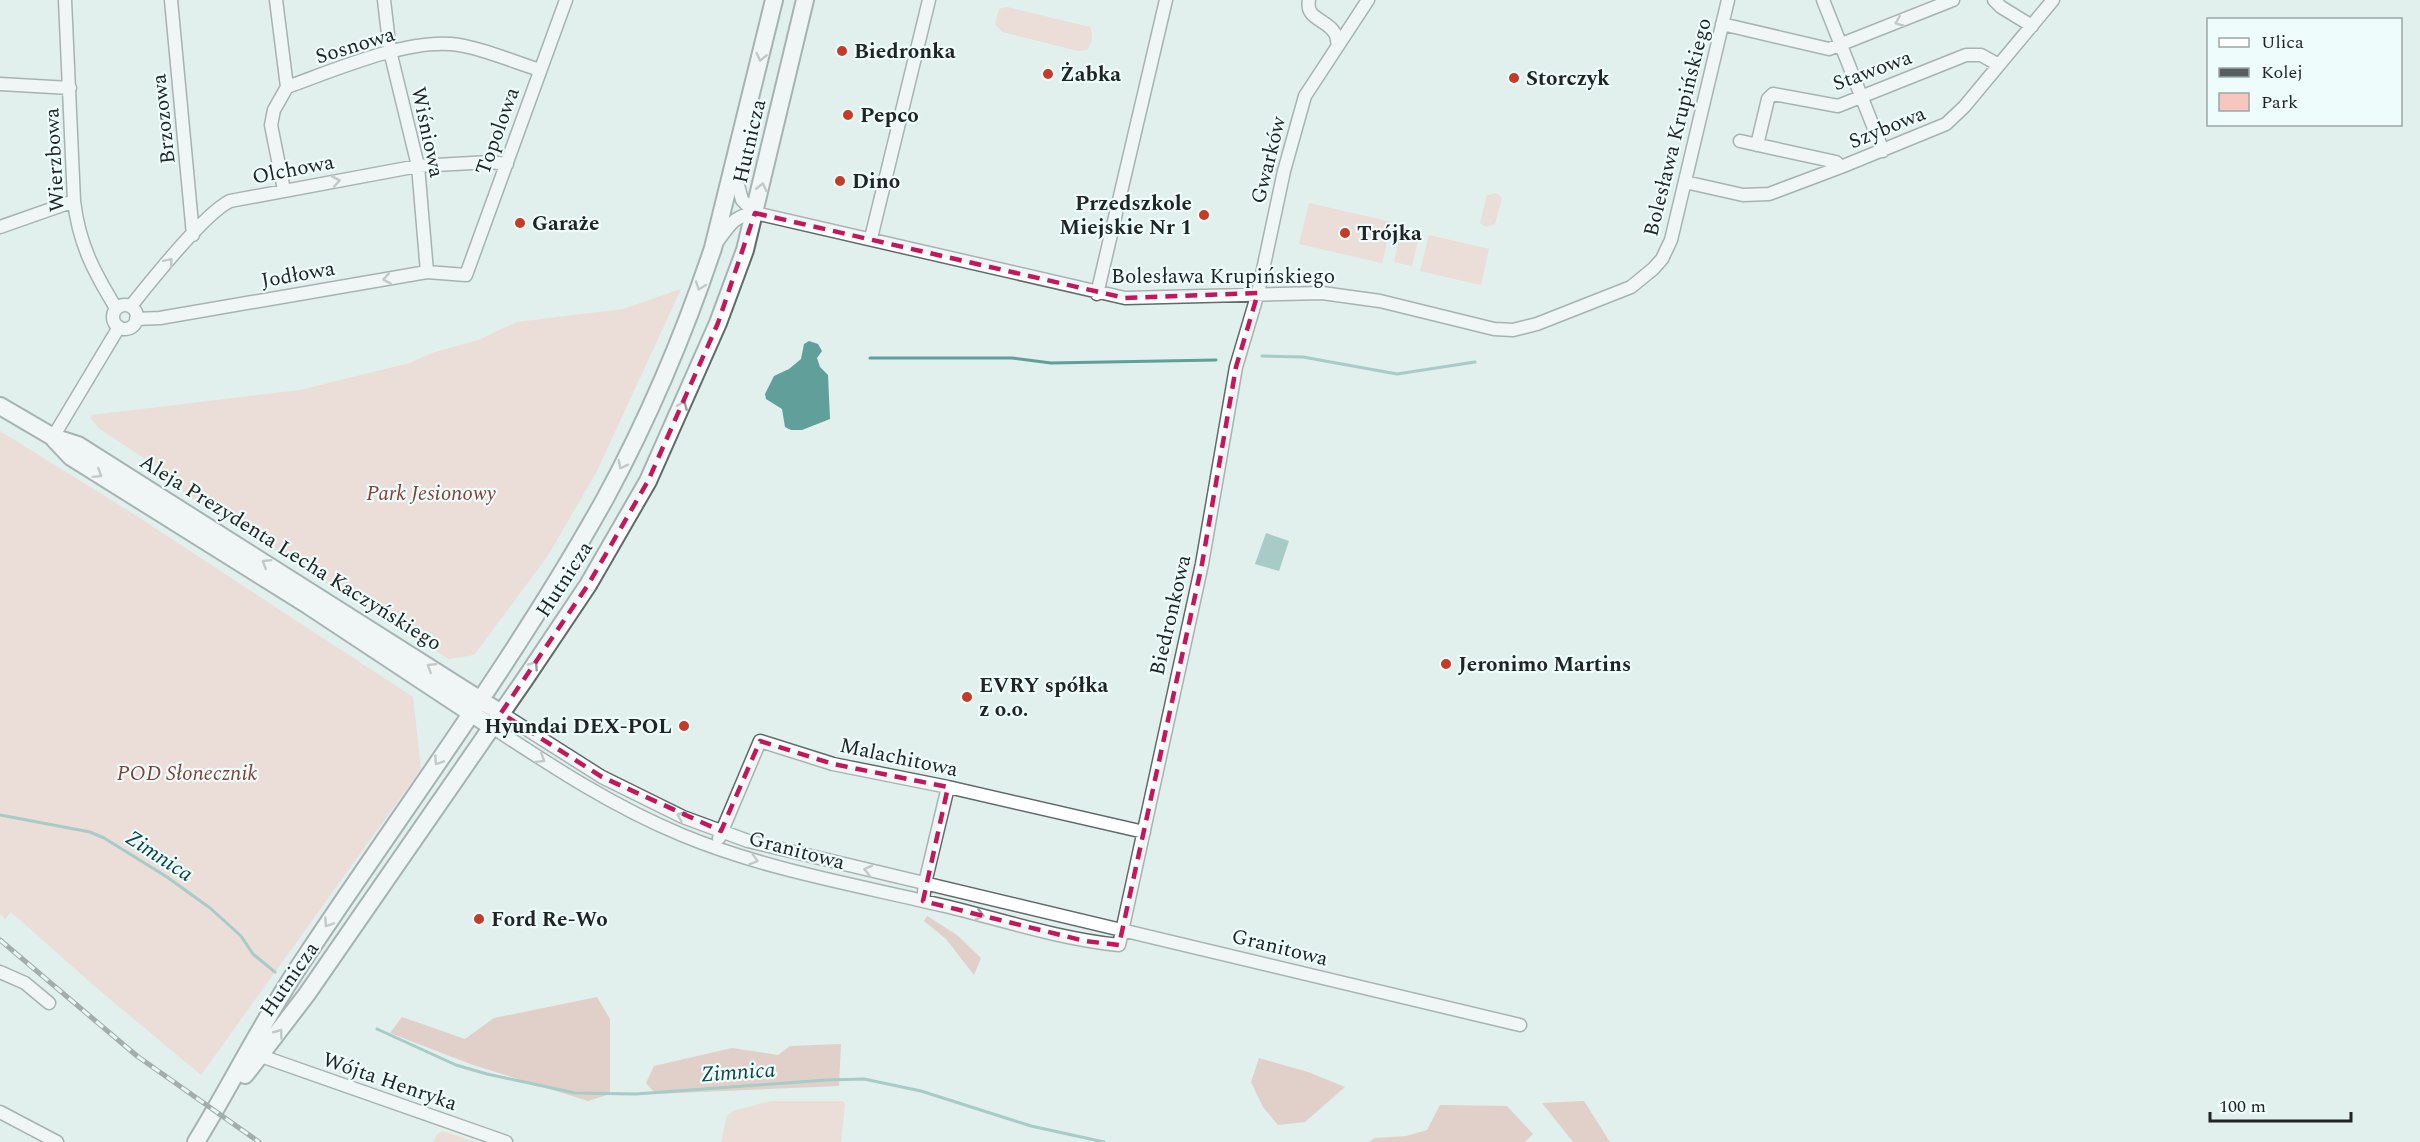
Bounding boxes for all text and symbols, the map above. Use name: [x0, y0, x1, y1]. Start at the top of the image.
street label: Bolesława Krupińskiego: [1635, 15, 1721, 240]
one-way arrow: [1894, 15, 1905, 27]
legend: [2207, 18, 2402, 126]
street label: Sosnowa: [312, 19, 400, 73]
text: Ulica: [2261, 29, 2304, 56]
place label: Biedronka: [854, 36, 956, 68]
street label: Stawowa: [1828, 42, 1917, 100]
marker: Biedronka: [835, 44, 849, 58]
one-way arrow: [755, 52, 768, 62]
place label: Żabka: [1060, 59, 1121, 91]
text: Kolej: [2261, 59, 2303, 86]
place label: Storczyk: [1526, 63, 1610, 95]
marker: Żabka: [1041, 67, 1055, 81]
street label: Brzozowa: [143, 71, 185, 166]
marker: Storczyk: [1507, 71, 1521, 85]
street label: Topolowa: [467, 82, 529, 180]
street label: Wiśniowa: [402, 84, 452, 181]
text: Park: [2261, 89, 2298, 116]
street label: Hutnicza: [725, 95, 775, 187]
street label: Szybowa: [1844, 98, 1932, 158]
place label: Pepco: [860, 100, 919, 132]
street label: Wierzbowa: [36, 106, 74, 213]
marker: Pepco: [841, 108, 855, 122]
street label: Gwarków: [1243, 112, 1296, 207]
street label: Olchowa: [249, 146, 338, 194]
place label: Dino: [852, 166, 900, 198]
marker: Dino: [833, 174, 847, 188]
one-way arrow: [331, 175, 341, 188]
one-way arrow: [754, 182, 767, 192]
place label: Przedszkole Miejskie Nr 1: [1059, 188, 1192, 244]
place label: Garaże: [532, 208, 599, 240]
marker: Przedszkole Miejskie Nr 1: [1197, 208, 1211, 222]
marker: Garaże: [513, 216, 527, 230]
place label: Trójka: [1357, 218, 1422, 250]
marker: Trójka: [1338, 226, 1352, 240]
street label: Jodłowa: [259, 253, 338, 297]
one-way arrow: [162, 258, 173, 269]
street label: Bolesława Krupińskiego: [1111, 261, 1335, 293]
one-way arrow: [382, 272, 392, 284]
one-way arrow: [695, 280, 708, 291]
one-way arrow: [675, 400, 687, 411]
street label: Aleja Prezydenta Lecha Kaczyńskiego: [133, 446, 448, 659]
one-way arrow: [618, 458, 629, 469]
one-way arrow: [92, 466, 102, 478]
park label: Park Jesionowy: [366, 478, 496, 510]
street label: Hutnicza: [528, 534, 602, 624]
street label: Biedronkowa: [1142, 551, 1201, 679]
one-way arrow: [262, 558, 272, 570]
place label: Jeronimo Martins: [1458, 649, 1631, 681]
marker: Jeronimo Martins: [1439, 657, 1453, 671]
one-way arrow: [527, 660, 538, 671]
one-way arrow: [427, 663, 438, 674]
place label: EVRY spółka z o.o.: [979, 670, 1109, 726]
marker: EVRY spółka z o.o.: [960, 690, 974, 704]
place label: Hyundai DEX-POL: [484, 711, 672, 743]
marker: Hyundai DEX-POL: [677, 719, 691, 733]
street label: Malachitowa: [837, 730, 962, 786]
one-way arrow: [535, 751, 545, 763]
one-way arrow: [434, 754, 445, 765]
park label: POD Słonecznik: [117, 758, 257, 790]
one-way arrow: [677, 811, 688, 823]
water label: Zimnica: [119, 822, 200, 891]
street label: Granitowa: [745, 823, 849, 879]
one-way arrow: [748, 853, 759, 865]
one-way arrow: [864, 864, 874, 877]
place label: Ford Re-Wo: [491, 904, 608, 936]
one-way arrow: [975, 907, 985, 920]
marker: Ford Re-Wo: [472, 912, 486, 926]
one-way arrow: [324, 916, 335, 927]
street label: Granitowa: [1228, 921, 1332, 976]
street label: Hutnicza: [252, 935, 328, 1024]
one-way arrow: [272, 1028, 283, 1039]
street label: Wójta Henryka: [318, 1044, 462, 1120]
water label: Zimnica: [700, 1053, 777, 1092]
scale bar: [2210, 1085, 2351, 1123]
text: 100 m: [2219, 1093, 2266, 1120]

